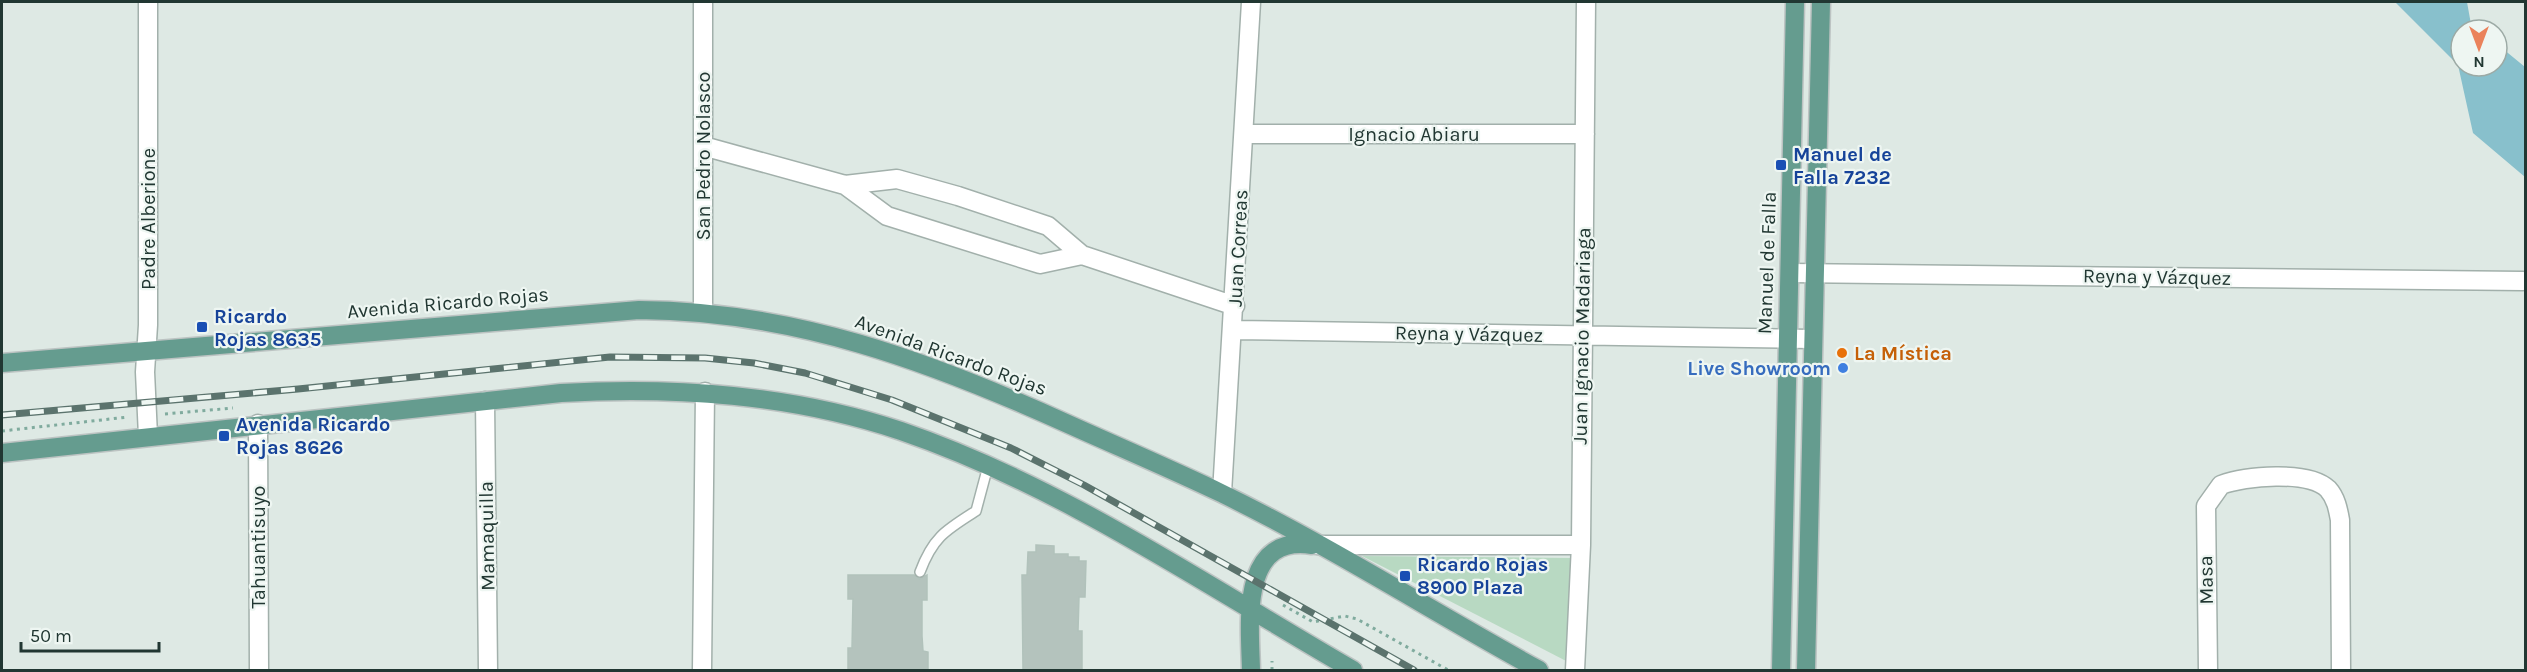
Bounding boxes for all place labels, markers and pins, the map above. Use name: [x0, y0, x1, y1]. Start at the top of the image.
place label: Manuel de Falla 7232: [1793, 143, 1892, 189]
marker: Manuel de Falla 7232: [1774, 158, 1788, 172]
place label: Ricardo Rojas 8635: [214, 305, 321, 351]
marker: Ricardo Rojas 8635: [195, 320, 209, 334]
place label: La Mística: [1854, 342, 1952, 365]
marker: La Mística: [1835, 346, 1849, 360]
place label: Live Showroom: [1687, 357, 1831, 380]
marker: Live Showroom: [1836, 361, 1850, 375]
place label: Avenida Ricardo Rojas 8626: [236, 413, 390, 459]
marker: Avenida Ricardo Rojas 8626: [217, 429, 231, 443]
place label: Ricardo Rojas 8900 Plaza: [1417, 553, 1548, 599]
marker: Ricardo Rojas 8900 Plaza: [1398, 569, 1412, 583]

